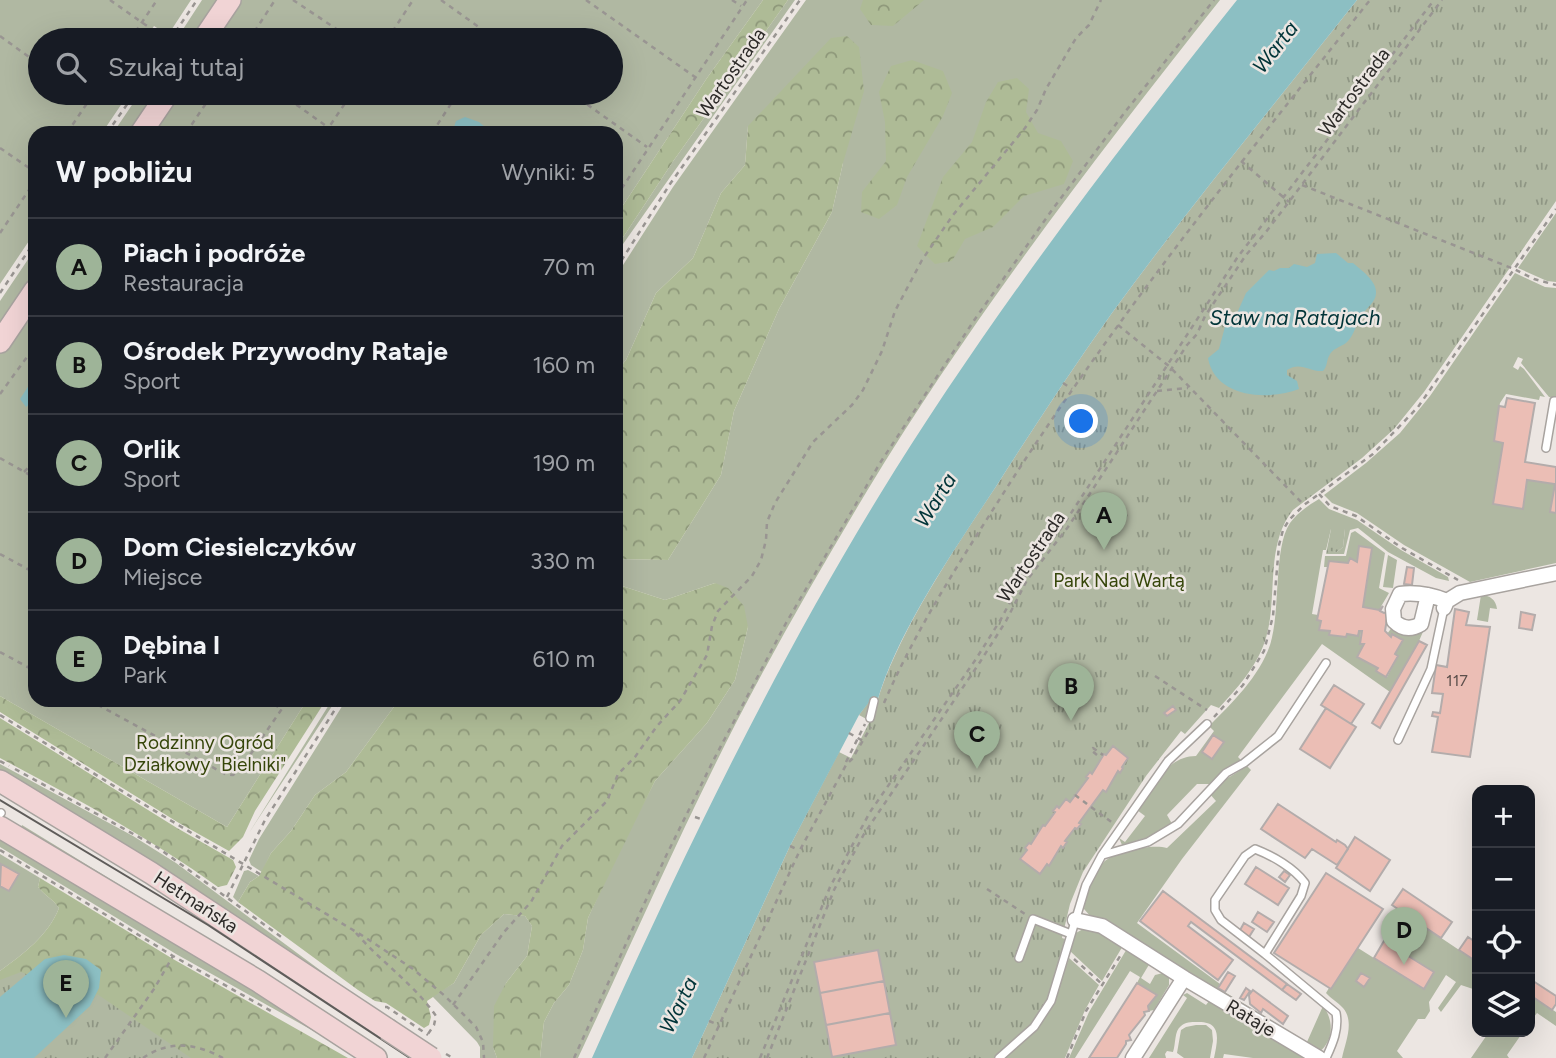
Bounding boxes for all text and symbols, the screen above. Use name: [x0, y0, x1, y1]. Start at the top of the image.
water label: Warta: [1247, 16, 1303, 78]
street label: Wartostrada: [692, 24, 770, 122]
search box: [28, 28, 623, 105]
street label: Wartostrada: [1313, 43, 1395, 141]
icon: search: [52, 48, 90, 86]
text: Szukaj tutaj: [108, 51, 245, 83]
text: W pobliżu: [56, 153, 193, 190]
text: Wyniki: 5: [501, 158, 595, 186]
text: Piach i podróże: [123, 237, 306, 269]
text: A: [71, 253, 87, 281]
text: 70 m: [543, 253, 595, 281]
text: Restauracja: [123, 269, 244, 297]
water label: Staw na Ratajach: [1210, 305, 1381, 330]
text: Ośrodek Przywodny Rataje: [123, 335, 448, 367]
text: B: [72, 351, 86, 379]
text: 160 m: [532, 351, 595, 379]
text: Sport: [123, 367, 181, 395]
your location: [1064, 404, 1098, 438]
text: Orlik: [123, 433, 181, 465]
text: C: [71, 449, 87, 477]
text: 190 m: [532, 449, 595, 477]
text: Sport: [123, 465, 181, 493]
water label: Warta: [909, 468, 961, 532]
pin: A: [1081, 492, 1127, 550]
street label: Wartostrada: [992, 507, 1070, 607]
text: Dom Ciesielczyków: [123, 531, 356, 563]
text: D: [71, 547, 87, 575]
text: 330 m: [530, 547, 595, 575]
text: Miejsce: [123, 563, 202, 591]
park label: Park Nad Wartą: [1053, 569, 1185, 592]
text: Dębina I: [123, 629, 220, 661]
text: E: [72, 645, 86, 673]
text: 610 m: [532, 645, 595, 673]
text: Park: [123, 661, 167, 689]
pin: B: [1048, 663, 1094, 721]
house number: 117: [1446, 671, 1468, 690]
pin: C: [954, 711, 1000, 769]
park label: Rodzinny Ogród Działkowy "Bielniki": [124, 731, 286, 776]
map controls: [1472, 785, 1535, 1037]
button: +: [1472, 785, 1535, 848]
button: −: [1472, 848, 1535, 911]
street label: Hetmańska: [150, 866, 242, 938]
pin: D: [1381, 907, 1427, 965]
button: locate: [1472, 911, 1535, 974]
pin: E: [43, 960, 89, 1018]
water label: Warta: [654, 973, 702, 1037]
button: layers: [1472, 974, 1535, 1037]
street label: Rataje: [1222, 994, 1280, 1042]

